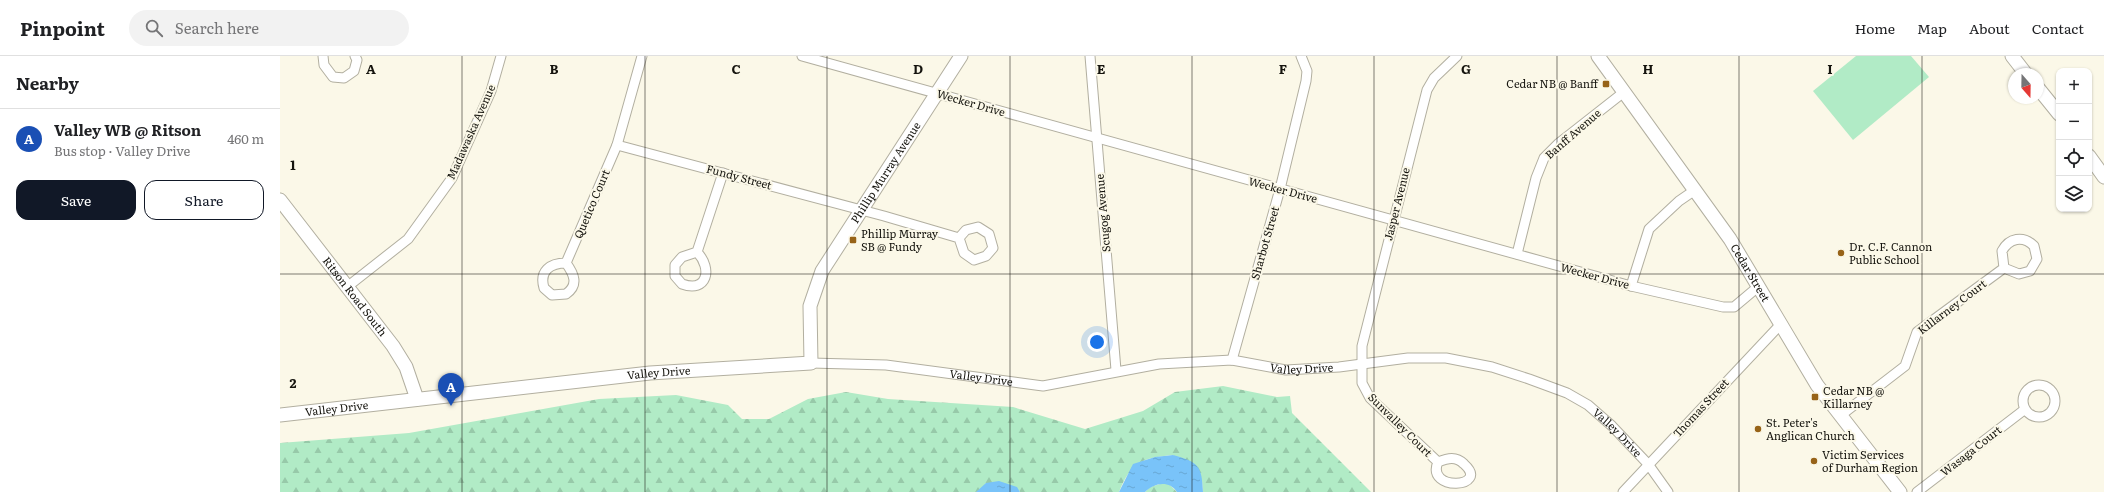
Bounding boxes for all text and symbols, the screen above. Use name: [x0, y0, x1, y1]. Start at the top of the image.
search box: [129, 10, 409, 46]
text: Pinpoint: [20, 14, 105, 42]
text: Search here: [175, 16, 259, 39]
icon: search: [143, 17, 165, 39]
text: Home: [1855, 18, 1895, 38]
text: Map: [1917, 18, 1947, 38]
text: About: [1969, 18, 2010, 38]
text: Contact: [2032, 18, 2084, 38]
text: A: [366, 59, 376, 78]
text: B: [550, 59, 559, 78]
text: C: [731, 59, 741, 78]
text: D: [913, 59, 923, 78]
text: E: [1097, 59, 1106, 78]
text: F: [1279, 59, 1287, 78]
text: G: [1461, 59, 1471, 78]
text: H: [1643, 59, 1654, 78]
text: I: [1827, 59, 1833, 78]
north arrow: [2008, 68, 2044, 104]
map controls: [2056, 68, 2092, 212]
button: +: [2056, 68, 2092, 104]
text: Nearby: [16, 70, 79, 95]
place label: Cedar NB @ Banff: [1506, 75, 1599, 91]
marker: Cedar NB @ Banff: [1601, 79, 1611, 89]
street label: Madawaska Avenue: [442, 81, 498, 182]
street label: Wecker Drive: [935, 85, 1008, 120]
street label: Banff Avenue: [1541, 104, 1604, 162]
button: −: [2056, 104, 2092, 140]
text: Valley WB @ Ritson: [54, 118, 201, 141]
street label: Phillip Murray Avenue: [846, 118, 924, 226]
text: A: [24, 129, 34, 148]
text: 460 m: [227, 129, 264, 148]
button: locate: [2056, 140, 2092, 176]
text: Bus stop · Valley Drive: [54, 141, 190, 160]
text: 1: [290, 155, 296, 174]
street label: Fundy Street: [705, 160, 774, 193]
street label: Jasper Avenue: [1379, 165, 1413, 242]
street label: Quetico Court: [569, 166, 613, 241]
street label: Wecker Drive: [1247, 172, 1320, 206]
street label: Scugog Avenue: [1091, 173, 1113, 253]
button: layers: [2056, 176, 2092, 212]
button: Save: [16, 180, 136, 220]
button: Share: [144, 180, 264, 220]
street label: Sharbot Street: [1246, 204, 1282, 281]
place label: Phillip Murray SB @ Fundy: [861, 225, 939, 254]
marker: Phillip Murray SB @ Fundy: [848, 235, 858, 245]
place label: Dr. C.F. Cannon Public School: [1849, 238, 1932, 267]
street label: Cedar Street: [1728, 240, 1775, 305]
marker: Dr. C.F. Cannon Public School: [1836, 248, 1846, 258]
street label: Ritson Road South: [320, 253, 391, 339]
street label: Wecker Drive: [1559, 258, 1632, 292]
street label: Killarney Court: [1914, 275, 1990, 337]
your location: [1087, 332, 1107, 352]
street label: Valley Drive: [1269, 358, 1334, 377]
street label: Valley Drive: [626, 361, 691, 383]
street label: Valley Drive: [949, 365, 1014, 389]
text: 2: [290, 373, 297, 392]
pin: A: [438, 373, 464, 406]
street label: Thomas Street: [1669, 374, 1732, 440]
place label: Cedar NB @ Killarney: [1823, 382, 1884, 411]
street label: Sunvalley Court: [1365, 389, 1437, 460]
marker: Cedar NB @ Killarney: [1810, 392, 1820, 402]
street label: Valley Drive: [304, 396, 369, 419]
street label: Valley Drive: [1590, 404, 1646, 460]
place label: St. Peter's Anglican Church: [1766, 414, 1855, 443]
street label: Wasaga Court: [1937, 421, 2005, 479]
marker: St. Peter's Anglican Church: [1753, 424, 1763, 434]
place label: Victim Services of Durham Region: [1822, 446, 1918, 475]
marker: Victim Services of Durham Region: [1809, 456, 1819, 466]

